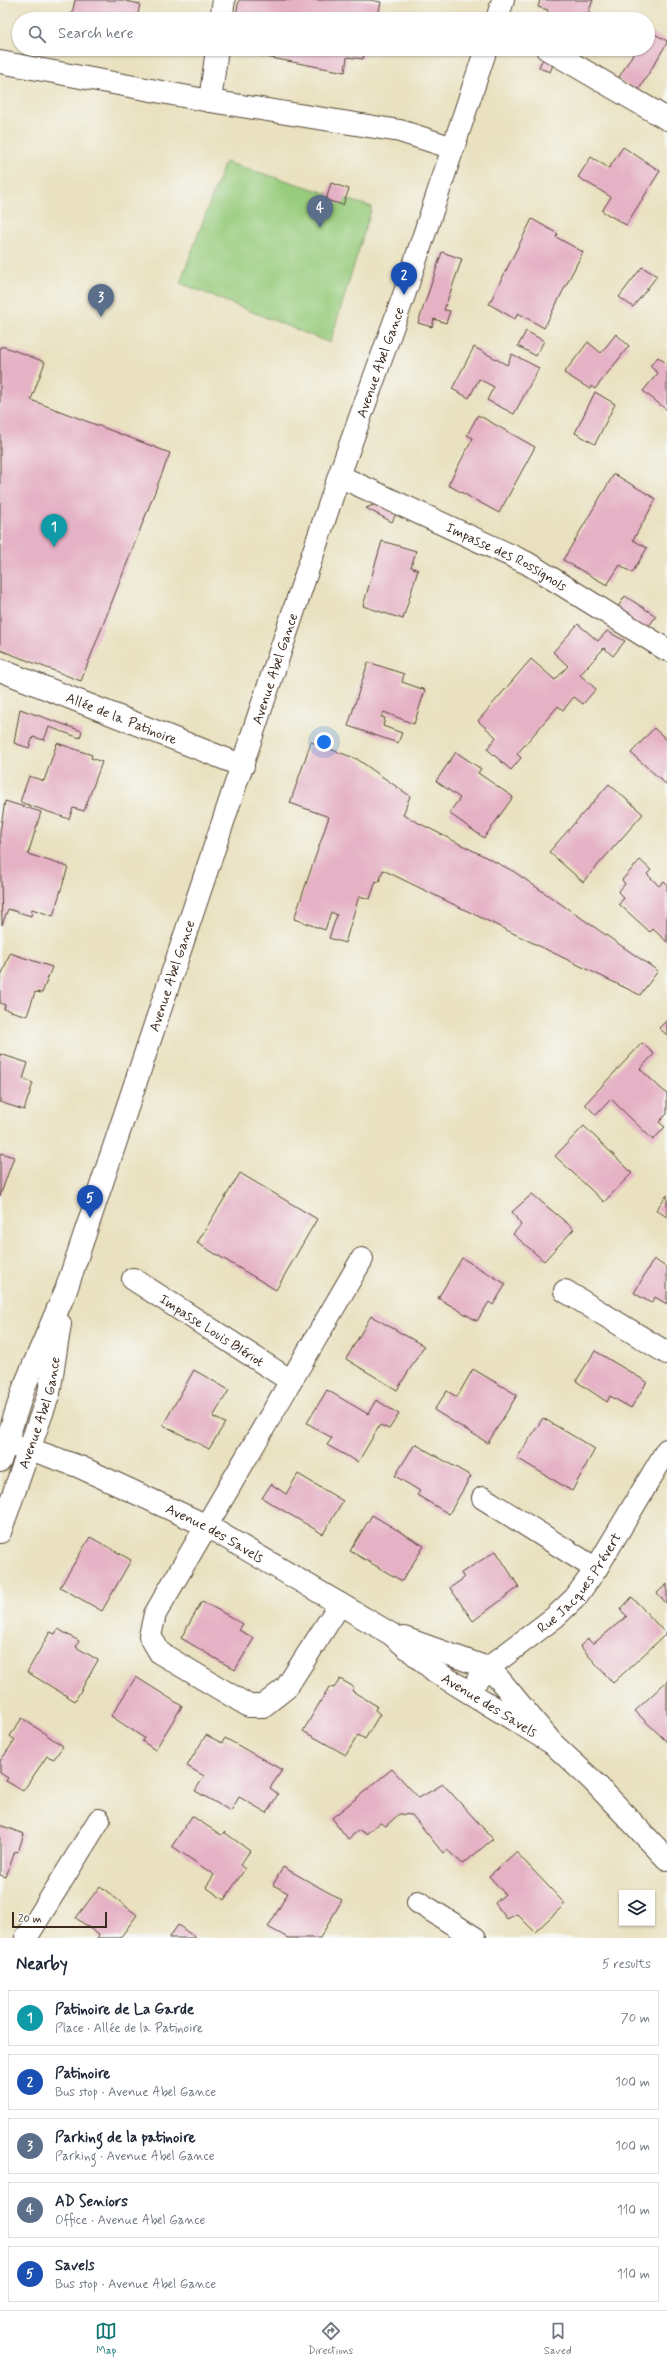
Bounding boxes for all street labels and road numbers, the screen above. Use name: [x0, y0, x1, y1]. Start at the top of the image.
street label: Avenue Abel Gance: [353, 305, 409, 420]
street label: Impasse des Rossignols: [443, 519, 570, 596]
street label: Avenue Abel Gance: [248, 611, 302, 727]
street label: Allée de la Patinoire: [63, 689, 180, 749]
street label: Avenue Abel Gance: [145, 918, 199, 1034]
street label: Impasse Louis Blériot: [156, 1290, 267, 1371]
street label: Avenue Abel Gance: [15, 1355, 65, 1471]
street label: Avenue des Savels: [163, 1500, 267, 1567]
street label: Rue Jacques Prévert: [534, 1529, 626, 1637]
street label: Avenue des Savels: [438, 1670, 541, 1742]

